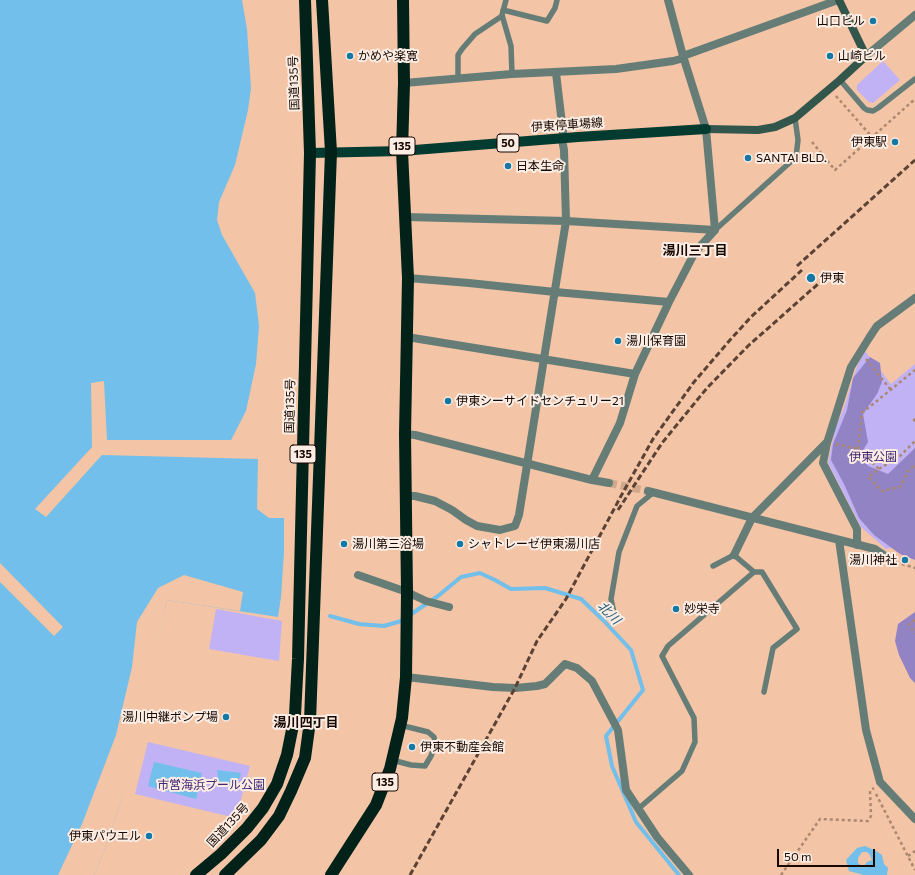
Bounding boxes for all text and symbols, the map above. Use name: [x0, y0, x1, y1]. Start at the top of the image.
place label: 山口ビル: [817, 14, 865, 28]
marker: 山口ビル: [868, 16, 878, 26]
place label: かめや楽寛: [358, 49, 418, 63]
place label: 山崎ビル: [838, 49, 886, 63]
marker: かめや楽寛: [345, 51, 355, 61]
marker: 山崎ビル: [825, 51, 835, 61]
street label: 国道135号: [286, 55, 302, 111]
street label: 伊東停車場線: [531, 115, 603, 135]
road number: 50: [497, 134, 519, 152]
place label: 伊東駅: [851, 135, 887, 149]
road number: 135: [389, 137, 415, 155]
marker: 伊東駅: [890, 137, 900, 147]
place label: SANTAI BLD.: [756, 151, 827, 165]
marker: SANTAI BLD.: [743, 153, 753, 163]
place label: 日本生命: [516, 159, 564, 173]
marker: 日本生命: [503, 161, 513, 171]
district label: 湯川三丁目: [663, 243, 727, 259]
place label: 伊東: [820, 271, 844, 285]
marker: 伊東: [805, 272, 817, 284]
place label: 湯川保育園: [626, 334, 686, 348]
marker: 湯川保育園: [613, 336, 623, 346]
street label: 国道135号: [282, 378, 298, 434]
place label: 伊東シーサイドセンチュリー21: [456, 394, 624, 408]
marker: 伊東シーサイドセンチュリー21: [443, 396, 453, 406]
road number: 135: [290, 445, 316, 463]
park label: 伊東公園: [849, 450, 897, 464]
place label: 湯川第三浴場: [352, 537, 424, 551]
place label: シャトレーゼ伊東湯川店: [468, 537, 600, 551]
marker: 湯川第三浴場: [339, 539, 349, 549]
marker: シャトレーゼ伊東湯川店: [455, 539, 465, 549]
place label: 湯川神社: [849, 553, 897, 567]
marker: 湯川神社: [900, 555, 910, 565]
water label: 北川: [594, 598, 624, 628]
place label: 妙栄寺: [684, 602, 720, 616]
marker: 妙栄寺: [671, 604, 681, 614]
place label: 湯川中継ポンプ場: [122, 710, 218, 724]
marker: 湯川中継ポンプ場: [221, 712, 231, 722]
district label: 湯川四丁目: [274, 715, 338, 731]
place label: 伊東不動産会館: [420, 740, 504, 754]
marker: 伊東不動産会館: [407, 742, 417, 752]
road number: 135: [372, 773, 398, 791]
park label: 市営海浜プール公園: [157, 778, 265, 792]
street label: 国道135号: [204, 800, 252, 850]
place label: 伊東パウエル: [69, 829, 141, 843]
marker: 伊東パウエル: [144, 831, 154, 841]
scale bar: [779, 841, 877, 867]
text: 50 m: [784, 849, 812, 863]

